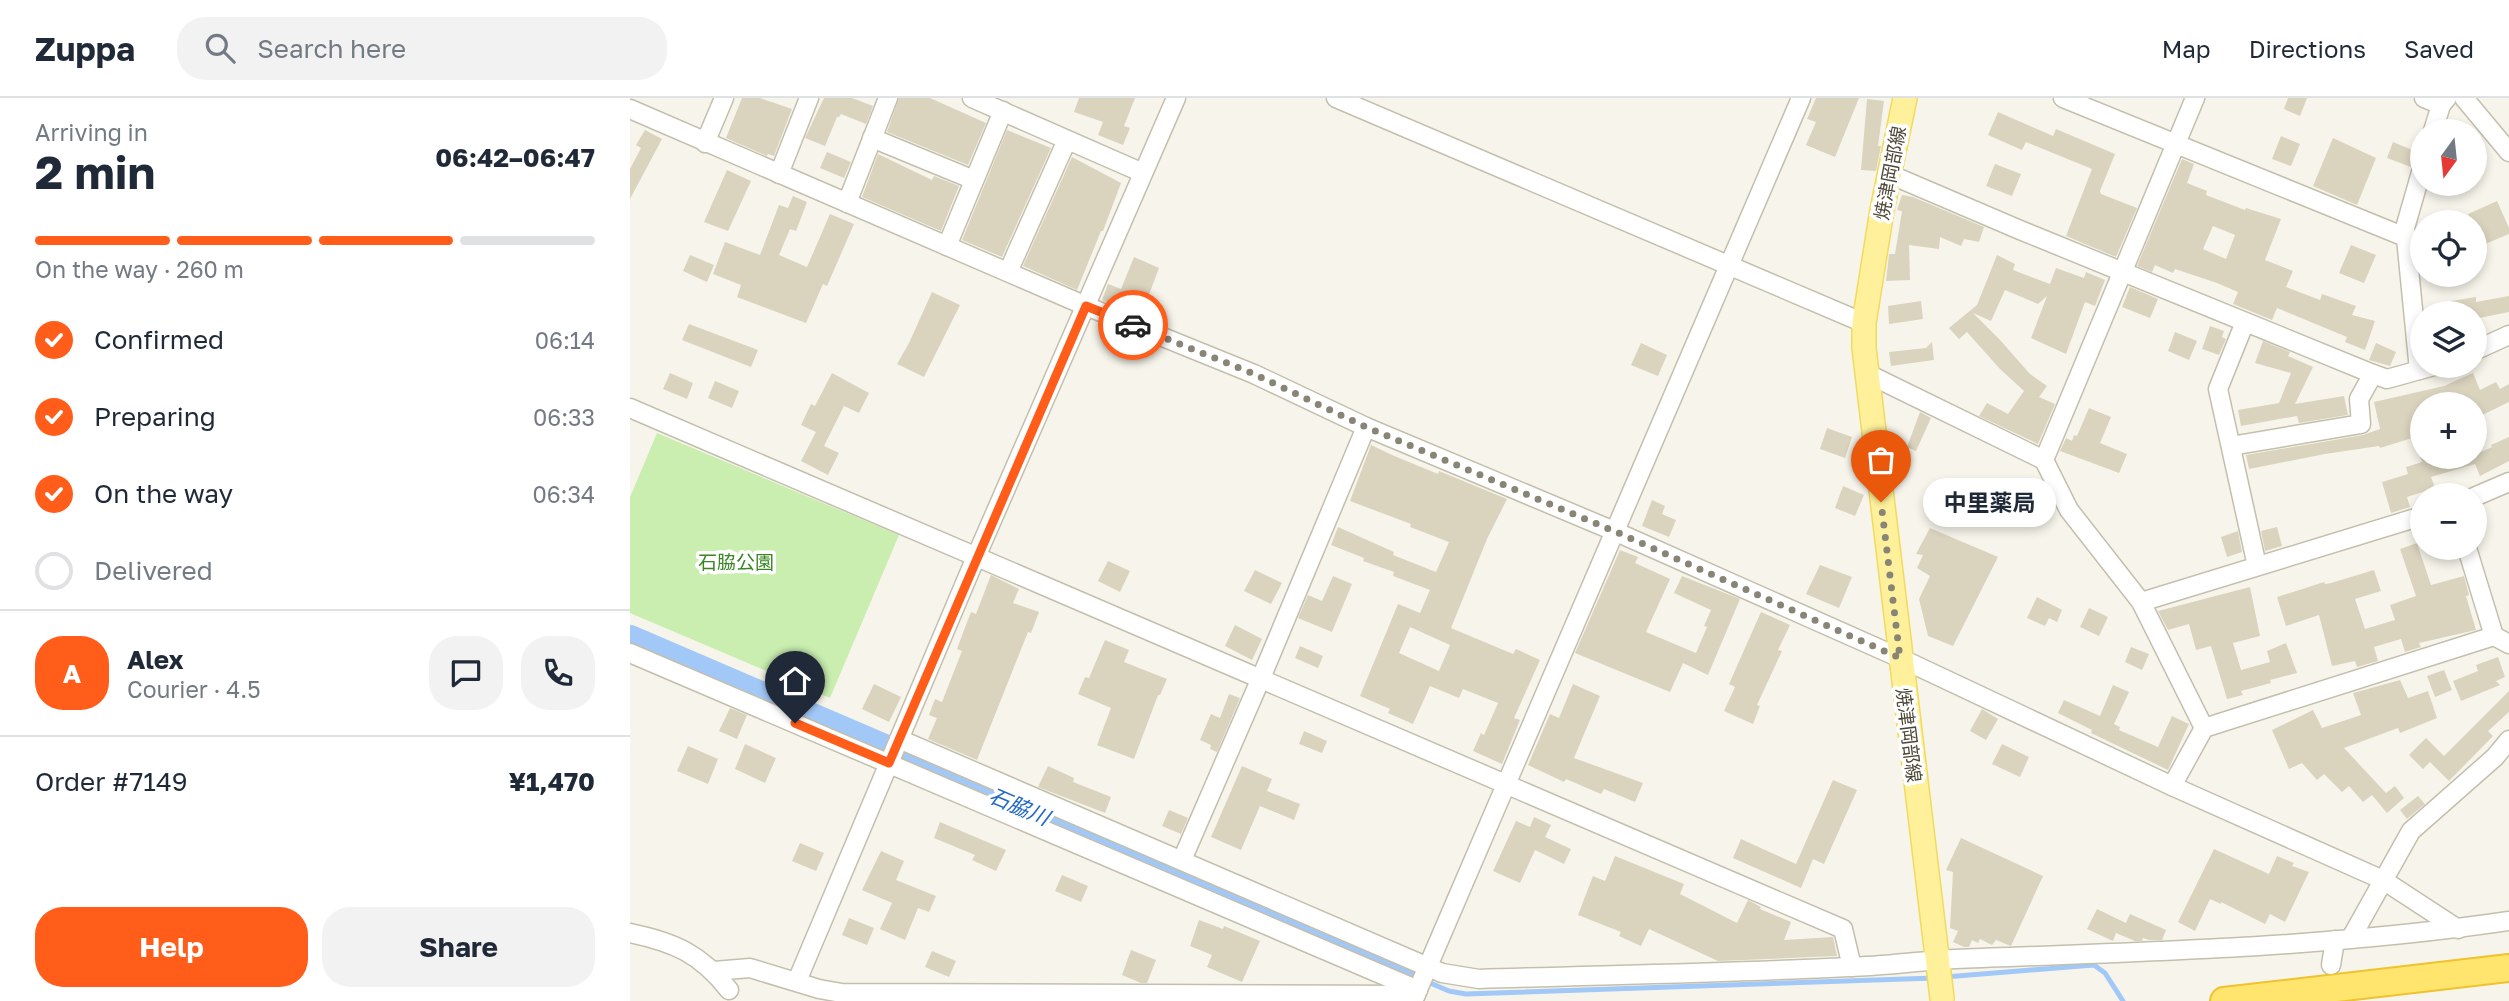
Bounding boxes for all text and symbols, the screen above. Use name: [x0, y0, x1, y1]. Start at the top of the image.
search box: [177, 17, 667, 80]
text: Zuppa: [35, 29, 135, 68]
icon: search: [201, 29, 239, 67]
text: Search here: [257, 33, 406, 64]
text: Map: [2162, 34, 2211, 63]
text: Directions: [2249, 34, 2366, 63]
text: Saved: [2404, 34, 2474, 63]
text: Arriving in: [35, 118, 148, 146]
north arrow: [2410, 119, 2487, 196]
map controls: [2410, 119, 2487, 560]
street label: 焼津岡部線: [1869, 124, 1910, 222]
text: 06:42–06:47: [435, 142, 595, 173]
text: 2 min: [35, 144, 155, 199]
button: locate: [2410, 210, 2487, 287]
text: On the way · 260 m: [35, 255, 244, 283]
courier: [1098, 290, 1168, 360]
button: layers: [2410, 301, 2487, 378]
icon: car: [1114, 306, 1152, 344]
icon: check: [35, 321, 73, 359]
text: Confirmed: [94, 324, 224, 355]
text: 06:14: [535, 326, 595, 354]
button: +: [2410, 392, 2487, 469]
icon: check: [35, 398, 73, 436]
text: Preparing: [94, 401, 216, 432]
text: 06:33: [533, 403, 595, 431]
pin: [1851, 430, 1911, 502]
icon: bag: [1862, 441, 1900, 479]
icon: check: [35, 475, 73, 513]
text: On the way: [94, 478, 233, 509]
callout: 中里薬局: [1923, 478, 2056, 526]
text: 06:34: [532, 480, 595, 508]
button: −: [2410, 483, 2487, 560]
text: 中里薬局: [1944, 488, 2036, 516]
park label: 石脇公園: [698, 550, 774, 573]
text: Delivered: [94, 555, 213, 586]
button: chat: [429, 636, 503, 710]
button: phone: [521, 636, 595, 710]
text: Alex: [127, 644, 184, 675]
pin: [765, 651, 825, 723]
text: A: [63, 658, 81, 689]
icon: home: [776, 662, 814, 700]
text: Courier · 4.5: [127, 675, 260, 703]
street label: 焼津岡部線: [1892, 686, 1927, 783]
text: Order #7149: [35, 766, 188, 797]
text: ¥1,470: [509, 766, 595, 797]
water label: 石脇川: [985, 782, 1055, 831]
button: Help: [35, 907, 308, 987]
button: Share: [322, 907, 595, 987]

